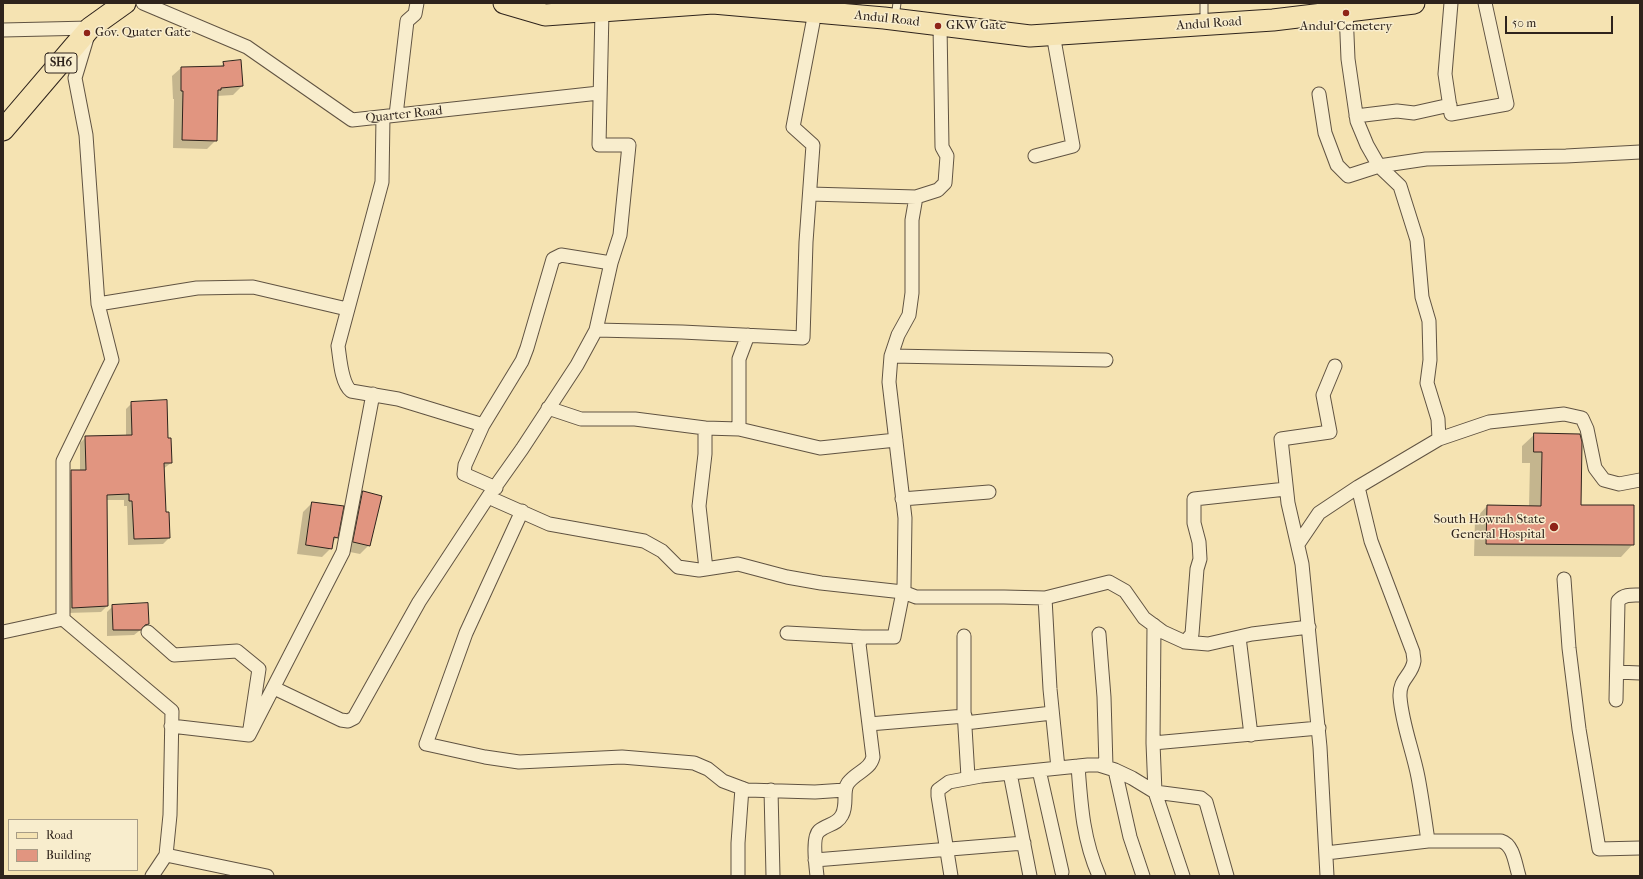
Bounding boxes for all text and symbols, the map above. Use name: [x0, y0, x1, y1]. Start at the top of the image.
street label: Andul Road: [854, 8, 920, 30]
marker: Andul Cemetery: [1341, 8, 1351, 18]
scale bar: [1507, 8, 1615, 34]
street label: Andul Road: [1176, 14, 1242, 34]
text: 50 m: [1512, 16, 1536, 30]
place label: GKW Gate: [946, 18, 1006, 34]
place label: Andul Cemetery: [1300, 19, 1392, 35]
marker: GKW Gate: [933, 21, 943, 31]
place label: Gov. Quater Gate: [95, 25, 191, 41]
marker: Gov. Quater Gate: [82, 28, 92, 38]
road number: SH6: [45, 53, 77, 73]
street label: Quarter Road: [365, 103, 443, 127]
place label: South Howrah State General Hospital: [1434, 512, 1545, 543]
marker: South Howrah State General Hospital: [1548, 521, 1560, 533]
legend: [8, 819, 138, 871]
text: Road: [46, 828, 73, 842]
text: Building: [46, 848, 91, 862]

